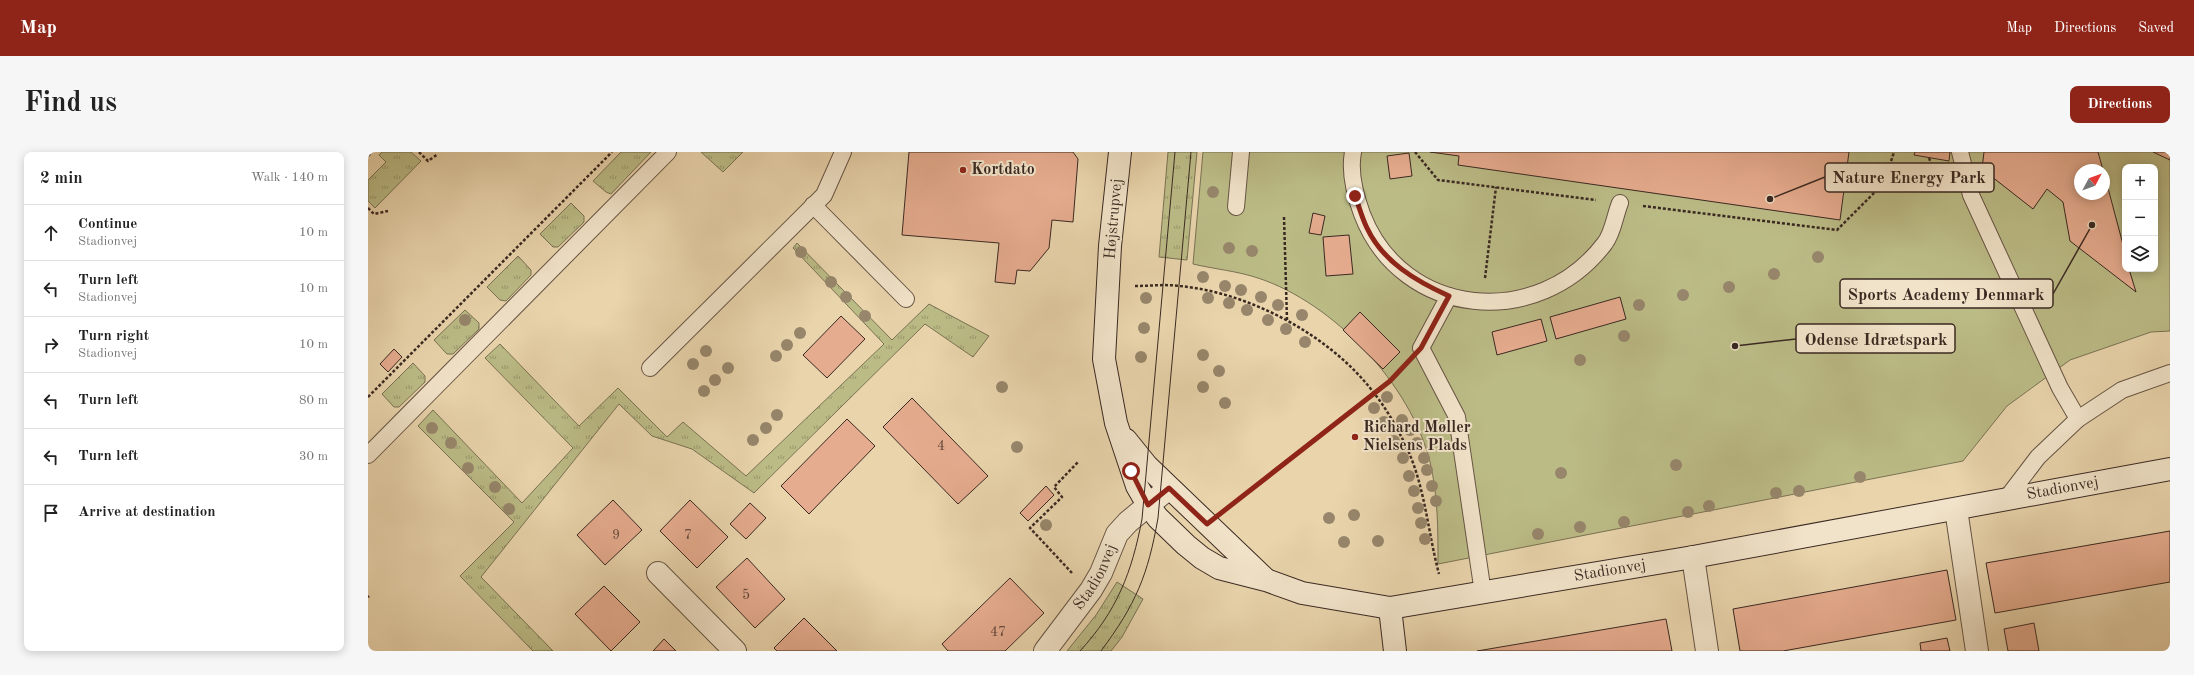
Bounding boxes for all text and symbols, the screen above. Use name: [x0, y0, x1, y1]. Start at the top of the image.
text: Map: [20, 19, 57, 38]
text: Map: [2006, 21, 2032, 35]
text: Directions: [2054, 21, 2116, 35]
text: Saved: [2138, 21, 2174, 35]
button: Directions: [2070, 86, 2170, 123]
text: Find us: [24, 90, 117, 118]
place label: Kortdato: [971, 162, 1035, 178]
callout: Nature Energy Park: [1825, 163, 1994, 192]
north arrow: [2074, 164, 2110, 200]
map controls: [2122, 164, 2158, 272]
button: +: [2122, 164, 2158, 200]
marker: Kortdato: [958, 165, 968, 175]
text: 2 min: [40, 170, 83, 187]
text: Nature Energy Park: [1832, 170, 1986, 187]
text: Walk · 140 m: [251, 171, 328, 184]
street label: Højstrupvej: [1102, 178, 1126, 260]
route end: [1346, 187, 1364, 205]
button: −: [2122, 200, 2158, 236]
text: Continue: [78, 217, 137, 232]
icon: ahead: [40, 222, 62, 244]
text: 10 m: [299, 226, 328, 239]
text: Stadionvej: [78, 235, 137, 248]
button: layers: [2122, 236, 2158, 272]
text: Turn left: [78, 273, 138, 288]
icon: left: [40, 278, 62, 300]
callout: Sports Academy Denmark: [1840, 279, 2053, 308]
text: 10 m: [299, 282, 328, 295]
text: Sports Academy Denmark: [1847, 287, 2045, 304]
text: Stadionvej: [78, 291, 137, 304]
callout: Odense Idrætspark: [1796, 324, 1955, 353]
text: Turn right: [78, 329, 149, 344]
text: Odense Idrætspark: [1804, 332, 1948, 349]
icon: right: [40, 334, 62, 356]
text: 10 m: [299, 338, 328, 351]
text: Stadionvej: [78, 347, 137, 360]
icon: left: [40, 390, 62, 412]
text: Turn left: [78, 393, 138, 408]
text: 80 m: [299, 394, 328, 407]
place label: Richard Møller Nielsens Plads: [1363, 420, 1471, 454]
marker: Richard Møller Nielsens Plads: [1350, 432, 1360, 442]
house number: 4: [937, 439, 945, 453]
icon: left: [40, 446, 62, 468]
text: Turn left: [78, 449, 138, 464]
text: 30 m: [299, 450, 328, 463]
route start: [1122, 462, 1140, 480]
street label: Stadionvej: [2025, 474, 2100, 503]
icon: arrive: [40, 502, 62, 524]
text: Arrive at destination: [78, 505, 216, 520]
house number: 9: [612, 528, 620, 542]
house number: 7: [684, 528, 692, 542]
street label: Stadionvej: [1071, 542, 1120, 613]
street label: Stadionvej: [1573, 557, 1647, 585]
house number: 5: [742, 588, 750, 602]
house number: 47: [990, 625, 1006, 639]

